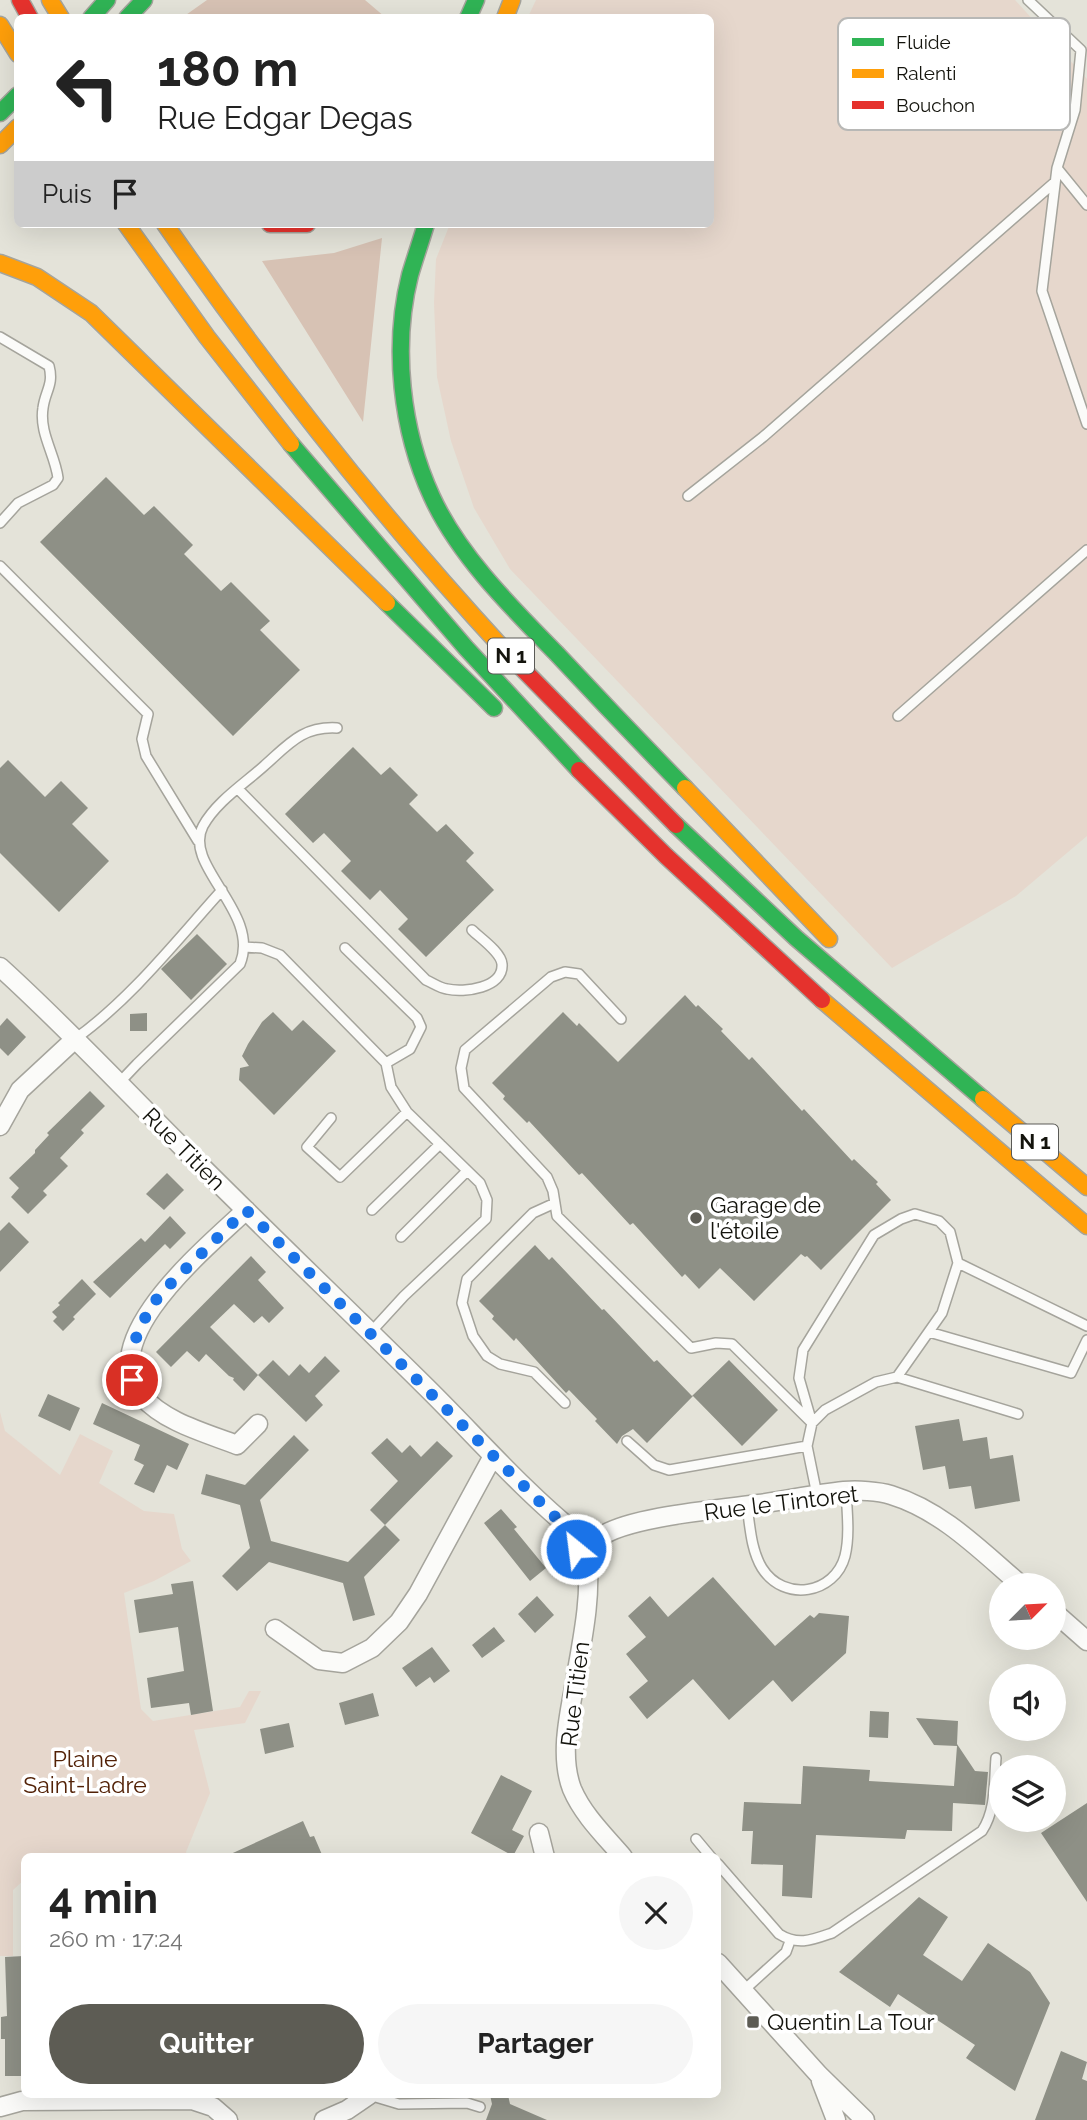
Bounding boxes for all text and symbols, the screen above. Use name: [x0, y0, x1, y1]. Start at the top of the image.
legend: [838, 18, 1070, 130]
text: Fluide: [896, 31, 951, 53]
text: 180 m: [157, 40, 298, 97]
icon: left: [42, 42, 133, 133]
text: Ralenti: [896, 62, 956, 84]
text: Bouchon: [896, 94, 975, 116]
text: Rue Edgar Degas: [157, 99, 413, 136]
icon: arrive: [106, 175, 144, 213]
text: Puis: [42, 179, 92, 209]
road number: N 1: [488, 638, 534, 674]
street label: Rue Titien: [137, 1102, 231, 1196]
road number: N 1: [1012, 1124, 1058, 1160]
place label: Garage de l'étoile: [710, 1191, 821, 1244]
marker: Garage de l'étoile: [688, 1210, 704, 1226]
pin: [102, 1350, 162, 1410]
icon: arrive: [113, 1361, 151, 1399]
street label: Rue le Tintoret: [702, 1480, 860, 1525]
position arrow: [539, 1512, 613, 1586]
north arrow: [989, 1573, 1066, 1650]
map controls: [989, 1573, 1066, 1832]
street label: Rue Titien: [555, 1640, 594, 1748]
button: sound: [989, 1664, 1066, 1741]
park label: Plaine Saint-Ladre: [23, 1745, 147, 1798]
button: layers: [989, 1755, 1066, 1832]
text: 4 min: [49, 1874, 158, 1923]
button: close: [619, 1876, 693, 1950]
text: 260 m · 17:24: [49, 1925, 183, 1952]
button: Quitter: [49, 2004, 364, 2084]
button: Partager: [378, 2004, 693, 2084]
place label: Quentin La Tour: [767, 2008, 935, 2035]
marker: Quentin La Tour: [745, 2014, 761, 2030]

